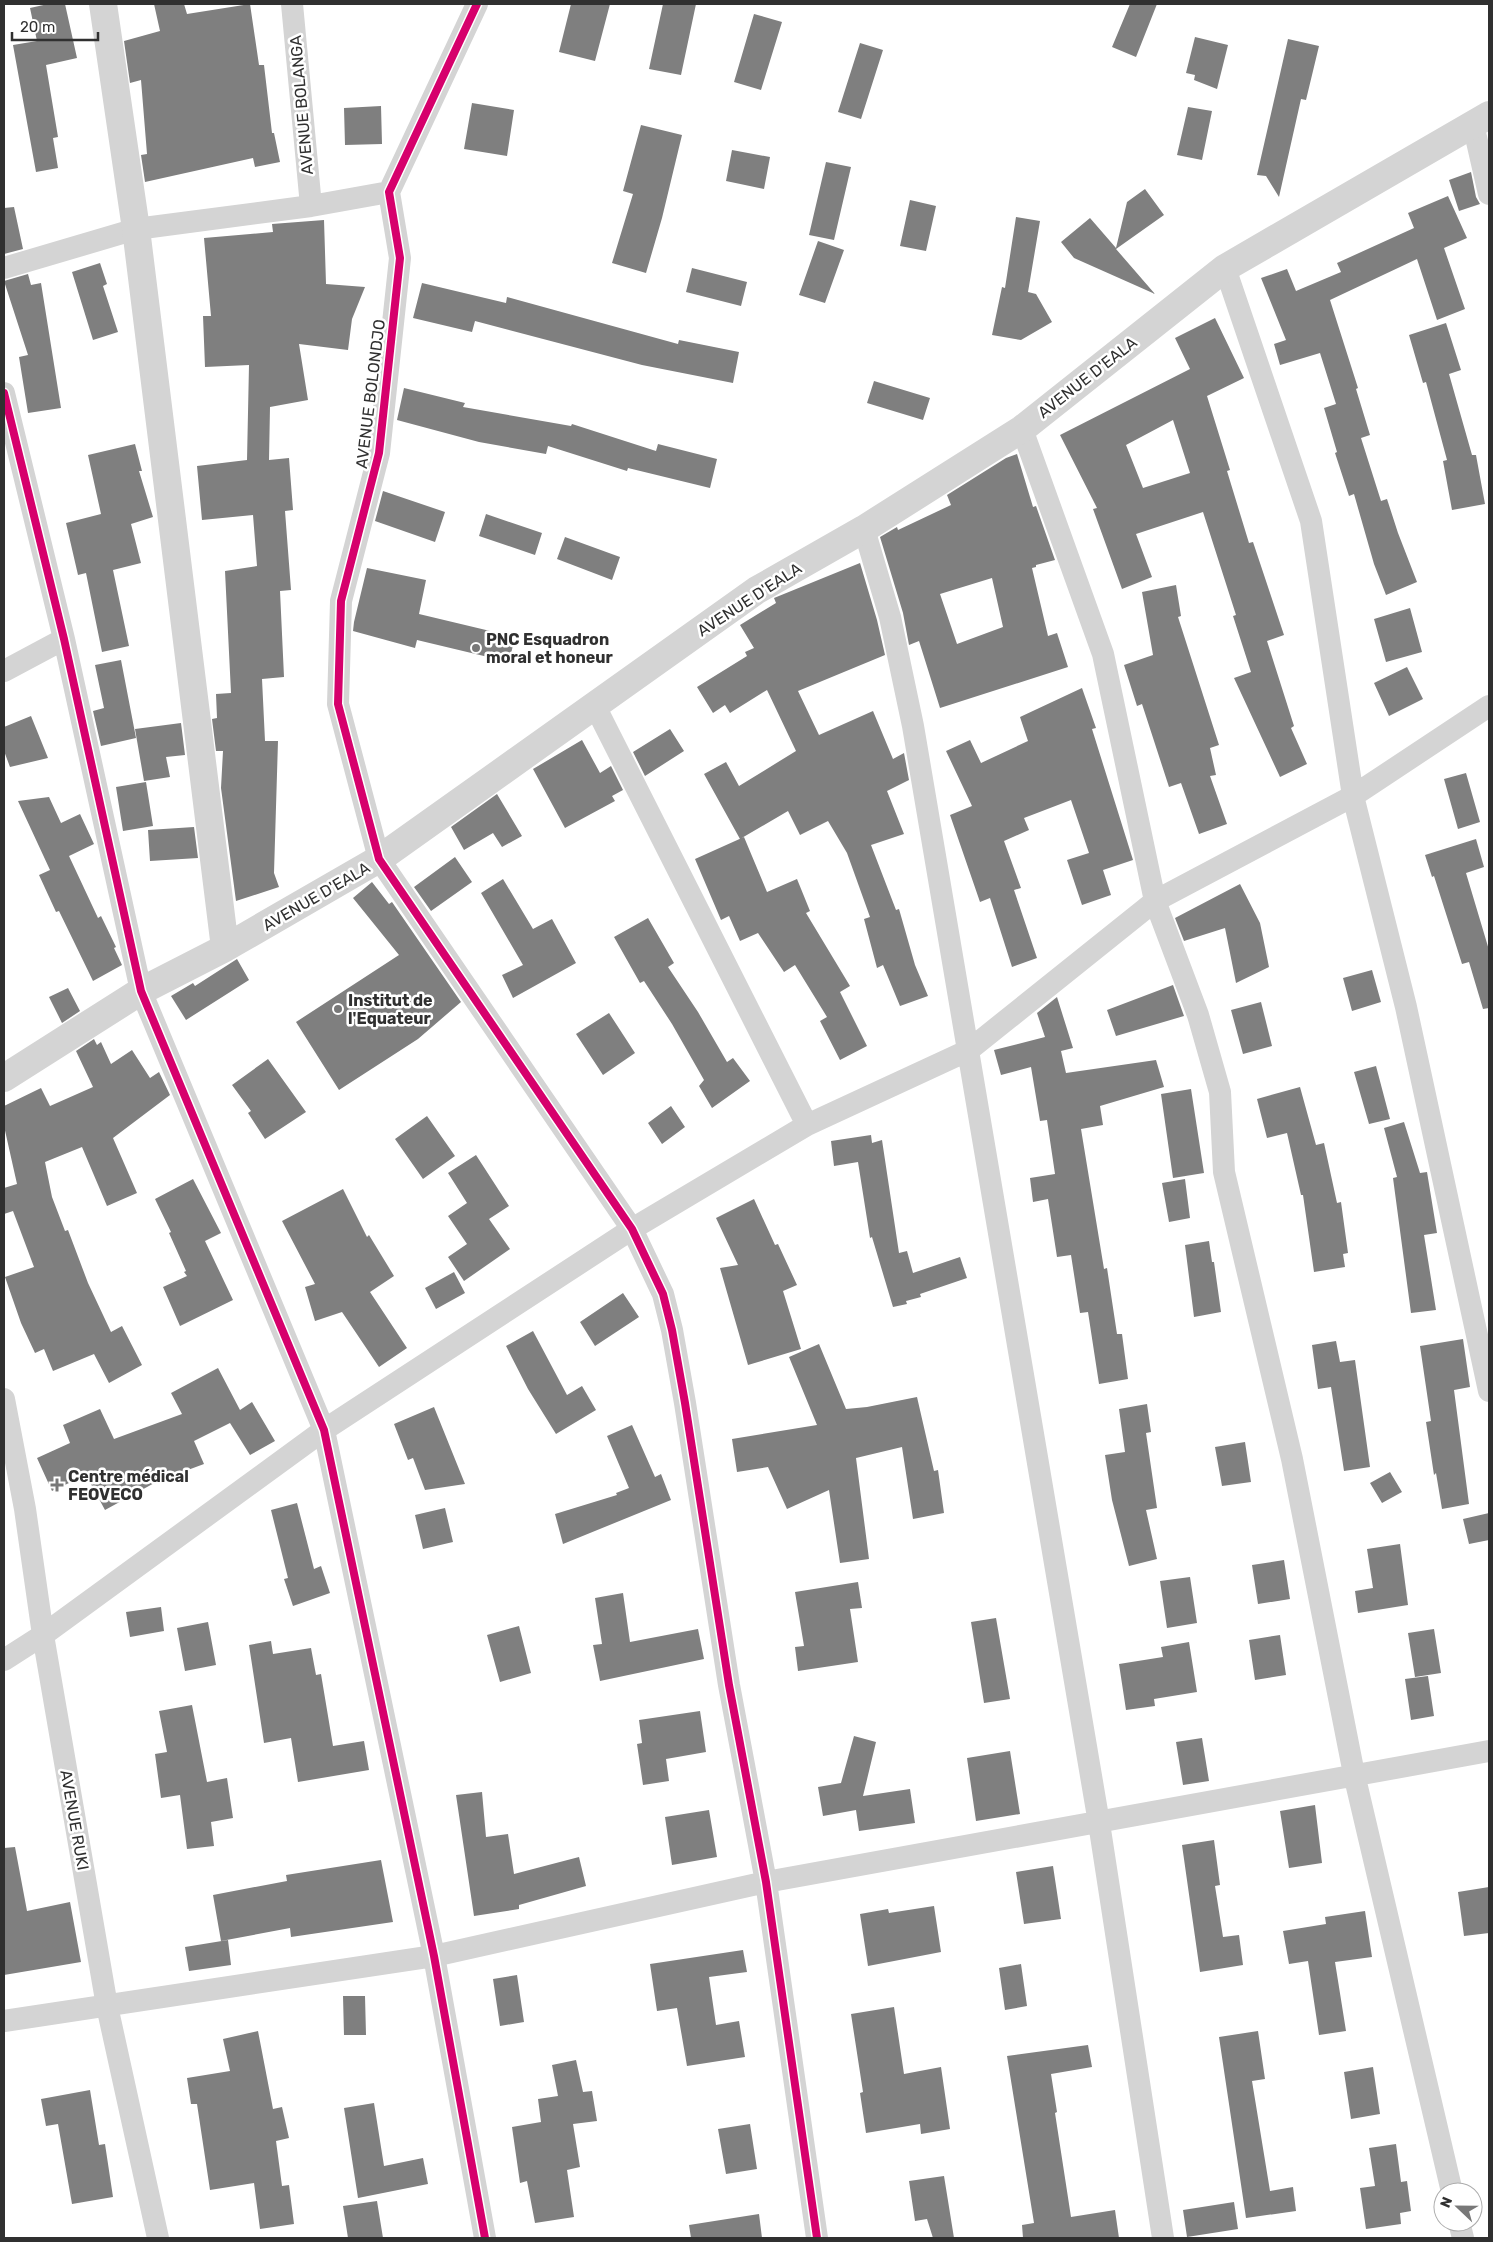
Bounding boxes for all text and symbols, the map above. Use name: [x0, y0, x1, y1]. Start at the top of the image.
scale bar: [12, 10, 99, 42]
text: 20 m: [20, 18, 55, 36]
street label: AVENUE BOLANGA: [286, 34, 317, 175]
street label: AVENUE BOLONDJO: [352, 318, 389, 470]
street label: AVENUE D'EALA: [1034, 333, 1141, 422]
street label: AVENUE D'EALA: [693, 558, 805, 640]
place label: PNC Esquadron moral et honeur: [486, 630, 614, 667]
marker: PNC Esquadron moral et honeur: [470, 642, 482, 654]
street label: AVENUE D'EALA: [259, 858, 374, 935]
place label: Institut de l'Equateur: [348, 991, 433, 1028]
marker: Institut de l'Equateur: [332, 1003, 344, 1015]
place label: Centre médical FEOVECO: [68, 1467, 189, 1504]
marker: Centre médical FEOVECO: [50, 1478, 64, 1492]
street label: AVENUE RUKI: [56, 1768, 93, 1872]
north arrow: [1433, 2182, 1483, 2232]
text: N: [1437, 2194, 1456, 2210]

